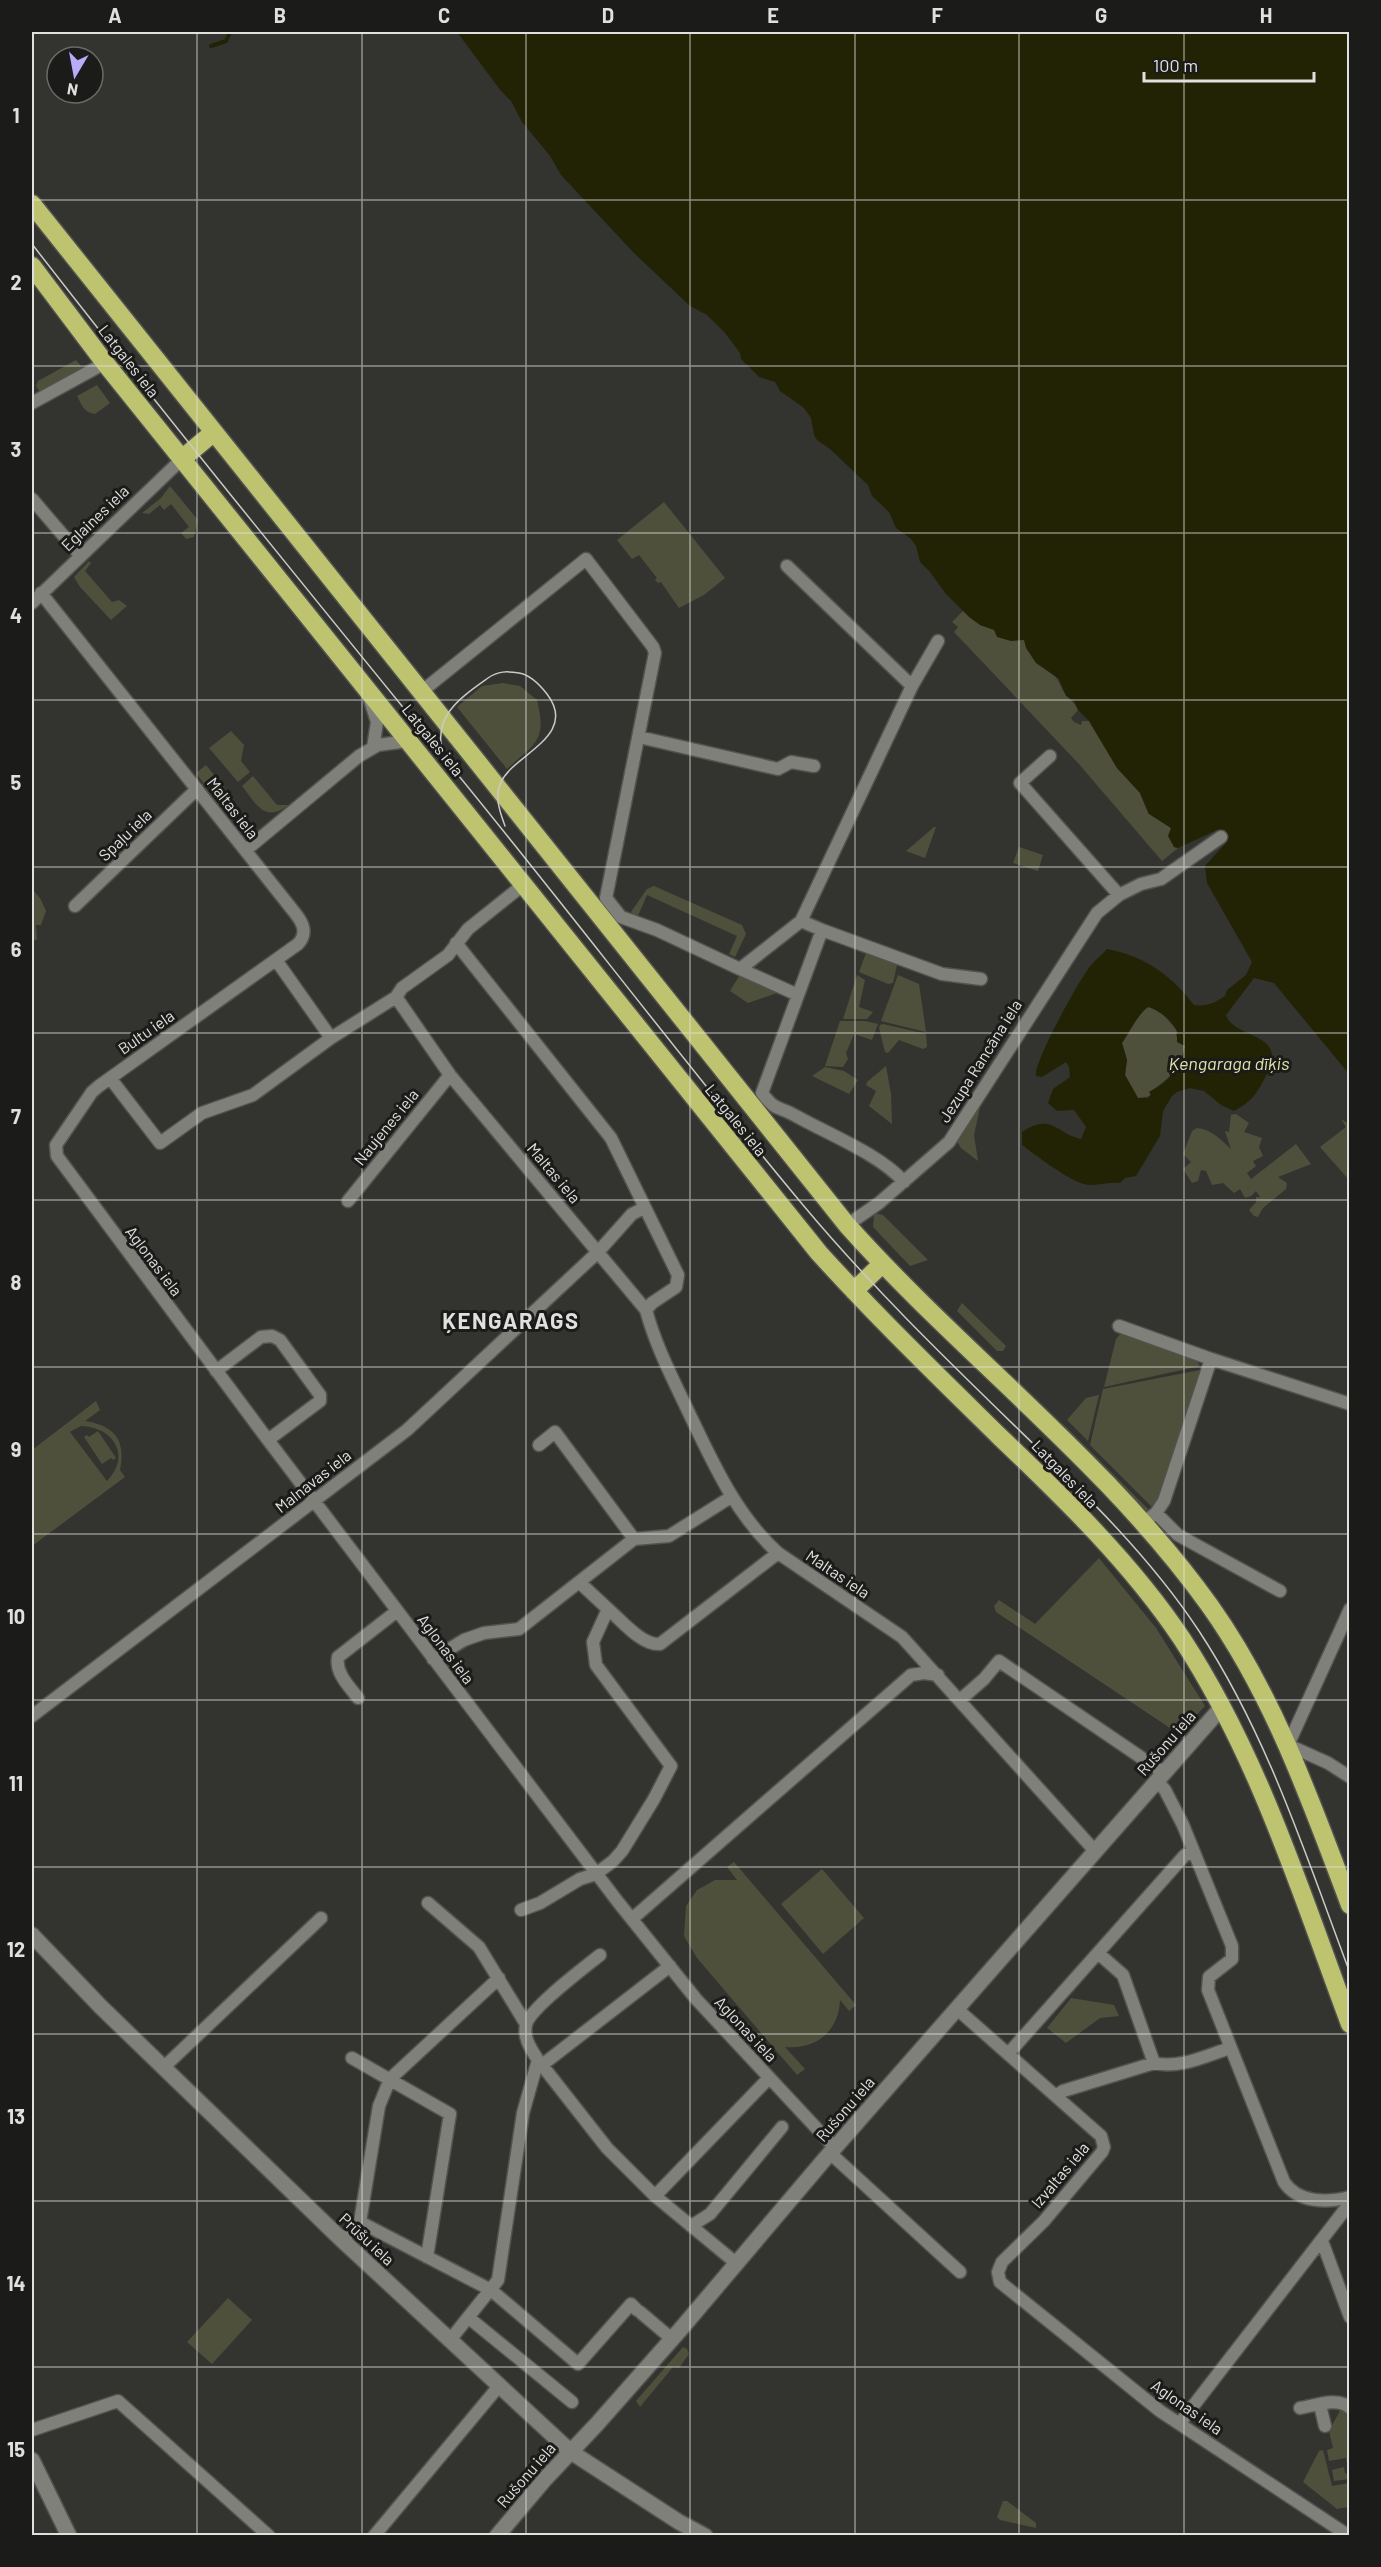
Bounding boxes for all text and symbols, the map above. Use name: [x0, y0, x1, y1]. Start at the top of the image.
text: A: [108, 3, 122, 27]
text: B: [274, 3, 286, 27]
text: C: [438, 3, 450, 27]
text: D: [602, 3, 614, 27]
text: E: [767, 3, 779, 27]
text: F: [931, 3, 943, 27]
text: G: [1095, 3, 1107, 27]
text: H: [1260, 3, 1272, 27]
north arrow: [45, 45, 105, 105]
scale bar: [1144, 45, 1314, 83]
text: 100 m: [1153, 54, 1198, 76]
text: N: [65, 80, 79, 101]
text: 1: [12, 103, 20, 127]
text: 2: [10, 270, 22, 294]
street label: Latgales iela: [95, 321, 164, 401]
text: 3: [11, 437, 21, 461]
street label: Eglaines iela: [57, 481, 132, 554]
text: 4: [10, 603, 22, 627]
street label: Latgales iela: [399, 700, 468, 780]
text: 5: [11, 770, 22, 794]
street label: Maltas iela: [204, 773, 263, 842]
street label: Spaļu iela: [94, 805, 155, 864]
text: 6: [11, 937, 22, 961]
street label: Jezupa Rancāna iela: [934, 996, 1025, 1126]
street label: Bultu iela: [114, 1005, 177, 1058]
water label: Ķengaraga dīķis: [1169, 1052, 1289, 1074]
street label: Latgales iela: [702, 1080, 771, 1160]
street label: Naujenes iela: [349, 1085, 422, 1169]
text: 7: [11, 1104, 21, 1128]
street label: Maltas iela: [524, 1139, 585, 1207]
street label: Aglonas iela: [122, 1222, 187, 1299]
text: 8: [11, 1270, 22, 1294]
district label: ĶENGARAGS: [442, 1307, 580, 1333]
street label: Latgales iela: [1028, 1436, 1102, 1512]
text: 9: [11, 1437, 21, 1461]
street label: Malnavas iela: [271, 1445, 354, 1516]
street label: Maltas iela: [803, 1545, 874, 1602]
text: 10: [7, 1604, 25, 1628]
street label: Aglonas iela: [414, 1610, 479, 1687]
street label: Rušonu iela: [1132, 1706, 1199, 1779]
text: 11: [9, 1771, 23, 1795]
text: 12: [7, 1937, 25, 1961]
street label: Aglonas iela: [711, 1992, 781, 2065]
street label: Rušonu iela: [811, 2072, 878, 2145]
text: 13: [7, 2104, 25, 2128]
street label: Izvaltas iela: [1027, 2138, 1093, 2211]
street label: Prūšu iela: [336, 2209, 399, 2269]
text: 14: [6, 2271, 26, 2295]
street label: Aglonas iela: [1148, 2375, 1227, 2438]
text: 15: [7, 2437, 25, 2461]
street label: Rušonu iela: [492, 2438, 559, 2511]

